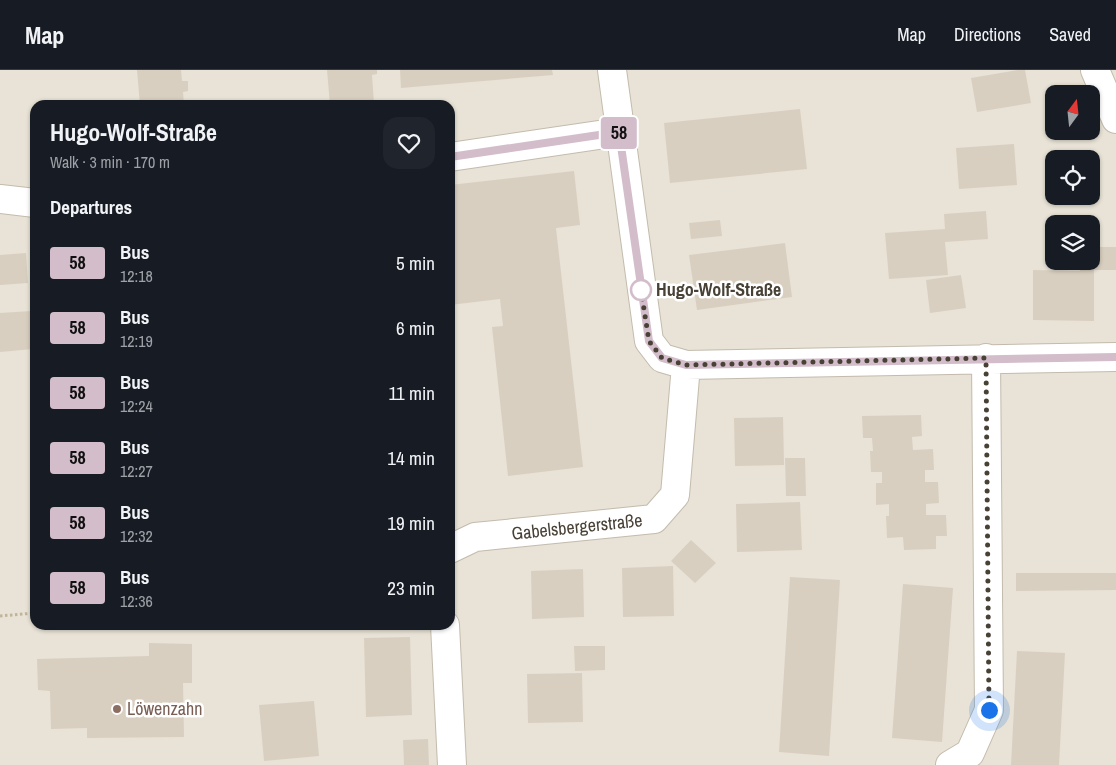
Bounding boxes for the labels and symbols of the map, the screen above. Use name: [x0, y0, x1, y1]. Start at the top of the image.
north arrow: [1045, 85, 1100, 140]
line badge: 58: [596, 117, 642, 149]
place label: Hugo-Wolf-Straße: [656, 277, 781, 302]
marker: Hugo-Wolf-Straße: [630, 279, 652, 301]
street label: Gabelsbergerstraße: [510, 507, 644, 546]
place label: Löwenzahn: [127, 696, 203, 721]
your location: [977, 698, 1002, 723]
marker: Löwenzahn: [111, 703, 123, 715]

